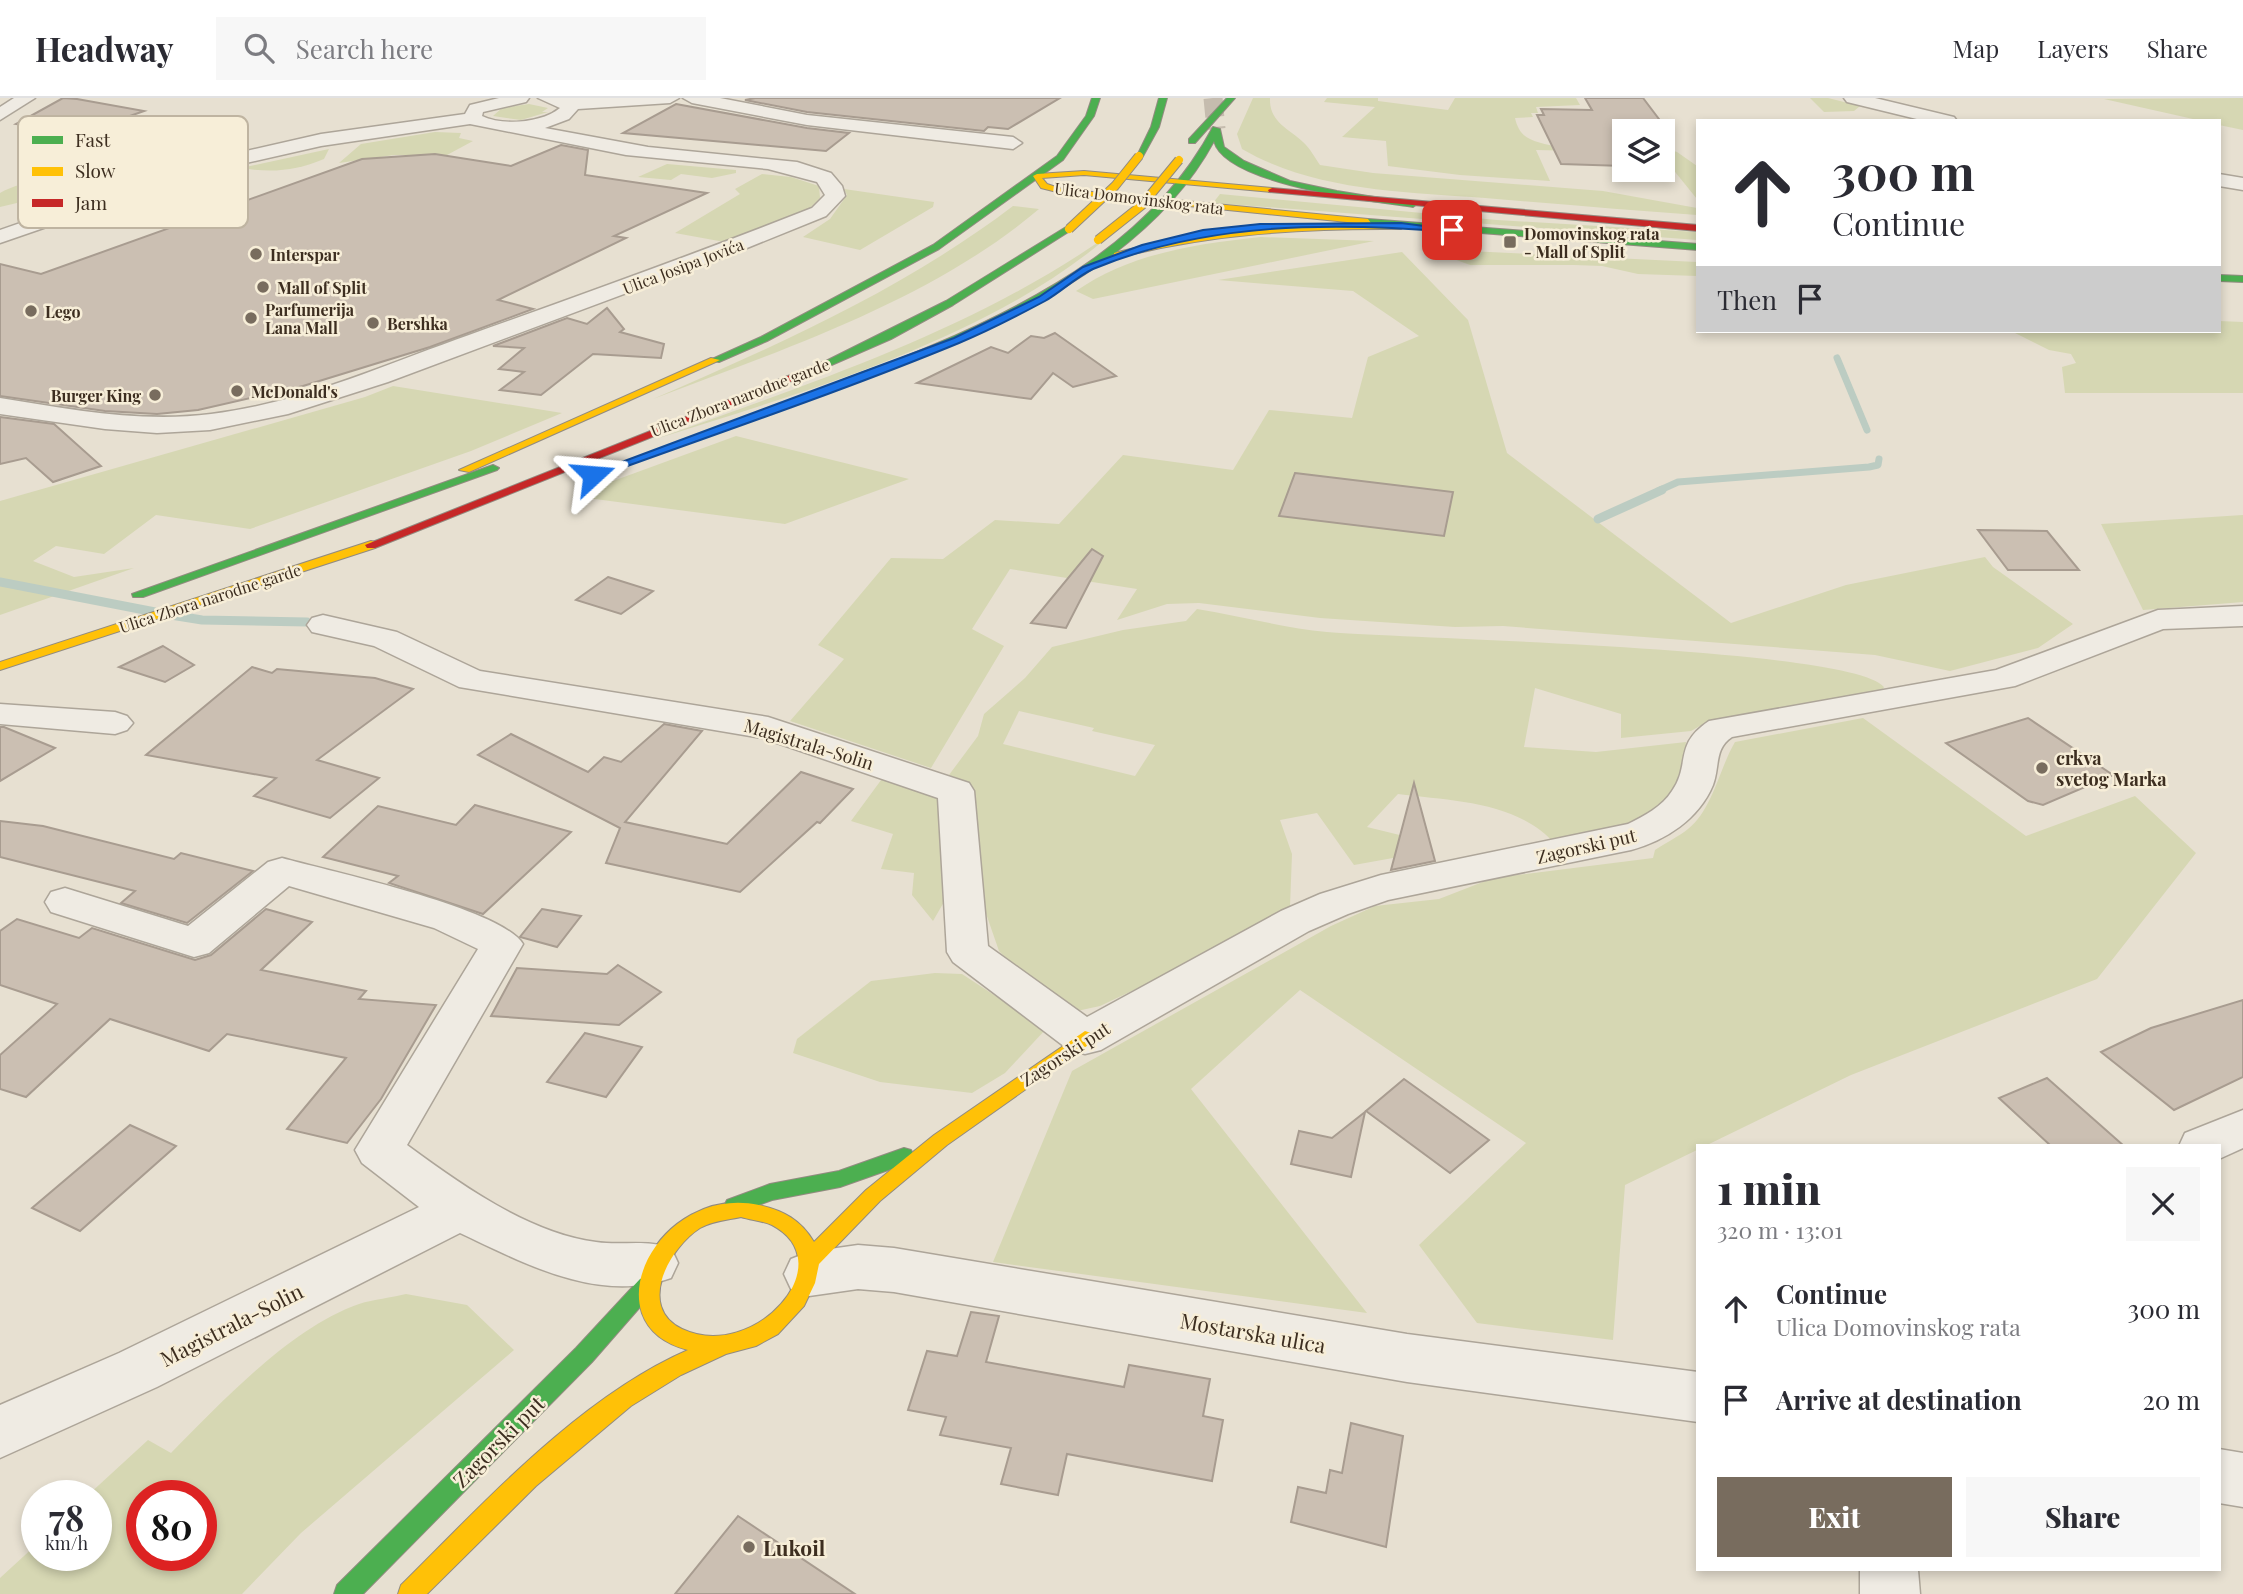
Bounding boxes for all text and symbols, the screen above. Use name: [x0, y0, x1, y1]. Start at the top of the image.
search box: [216, 17, 706, 80]
text: Headway: [35, 26, 174, 70]
icon: search: [240, 29, 278, 67]
text: Search here: [296, 31, 433, 66]
text: Map: [1953, 32, 1999, 64]
text: Layers: [2037, 32, 2109, 64]
text: Share: [2147, 32, 2208, 64]
legend: [18, 116, 248, 228]
map controls: [1612, 119, 1675, 182]
button: layers: [1612, 119, 1675, 182]
text: Fast: [75, 126, 111, 152]
text: 300 m: [1832, 138, 1975, 203]
icon: ahead: [1717, 147, 1808, 238]
text: Slow: [75, 157, 116, 183]
street label: Ulica Domovinskog rata: [1053, 177, 1225, 219]
text: Jam: [74, 189, 107, 215]
pin: [1422, 200, 1482, 260]
text: Continue: [1832, 201, 1965, 244]
icon: arrive: [1433, 211, 1471, 249]
place label: Domovinskog rata - Mall of Split: [1524, 223, 1660, 262]
street label: Ulica Josipa Jovića: [620, 233, 746, 299]
marker: Domovinskog rata - Mall of Split: [1502, 234, 1518, 250]
place label: Interspar: [270, 244, 340, 265]
marker: Interspar: [248, 246, 264, 262]
place label: Mall of Split: [277, 277, 367, 298]
marker: Mall of Split: [255, 279, 271, 295]
icon: arrive: [1791, 280, 1829, 318]
text: Then: [1717, 282, 1777, 317]
place label: Parfumerija Lana Mall: [265, 299, 355, 338]
place label: Lego: [45, 301, 80, 322]
marker: Lego: [23, 303, 39, 319]
marker: Parfumerija Lana Mall: [243, 310, 259, 326]
place label: Bershka: [387, 313, 449, 334]
marker: Bershka: [365, 315, 381, 331]
street label: Ulica Zbora narodne garde: [647, 353, 833, 441]
place label: McDonald's: [251, 381, 338, 402]
marker: McDonald's: [229, 383, 245, 399]
place label: Burger King: [51, 385, 141, 406]
marker: Burger King: [147, 387, 163, 403]
position arrow: [556, 438, 630, 512]
street label: Ulica Zbora narodne garde: [116, 559, 304, 637]
street label: Magistrala-Solin: [741, 713, 877, 775]
place label: crkva svetog Marka: [2056, 746, 2167, 791]
marker: crkva svetog Marka: [2034, 760, 2050, 776]
street label: Zagorski put: [1534, 823, 1639, 869]
street label: Zagorski put: [1016, 1016, 1115, 1092]
text: 1 min: [1717, 1160, 1821, 1216]
button: close: [2126, 1167, 2200, 1241]
text: 320 m · 13:01: [1717, 1214, 1843, 1245]
street label: Magistrala-Solin: [155, 1276, 307, 1372]
text: Continue: [1776, 1276, 1887, 1311]
icon: ahead: [1717, 1290, 1755, 1328]
text: 300 m: [2128, 1291, 2200, 1326]
street label: Mostarska ulica: [1178, 1305, 1328, 1359]
text: Ulica Domovinskog rata: [1776, 1311, 2021, 1342]
icon: arrive: [1717, 1381, 1755, 1419]
text: Arrive at destination: [1776, 1382, 2022, 1417]
text: 20 m: [2142, 1382, 2200, 1417]
street label: Zagorski put: [446, 1389, 550, 1493]
button: Exit: [1717, 1477, 1952, 1557]
button: Share: [1966, 1477, 2200, 1557]
speed limit sign: 80: [126, 1480, 217, 1571]
text: 78: [49, 1493, 84, 1540]
text: km/h: [45, 1531, 88, 1555]
place label: Lukoil: [763, 1533, 826, 1561]
marker: Lukoil: [741, 1539, 757, 1555]

